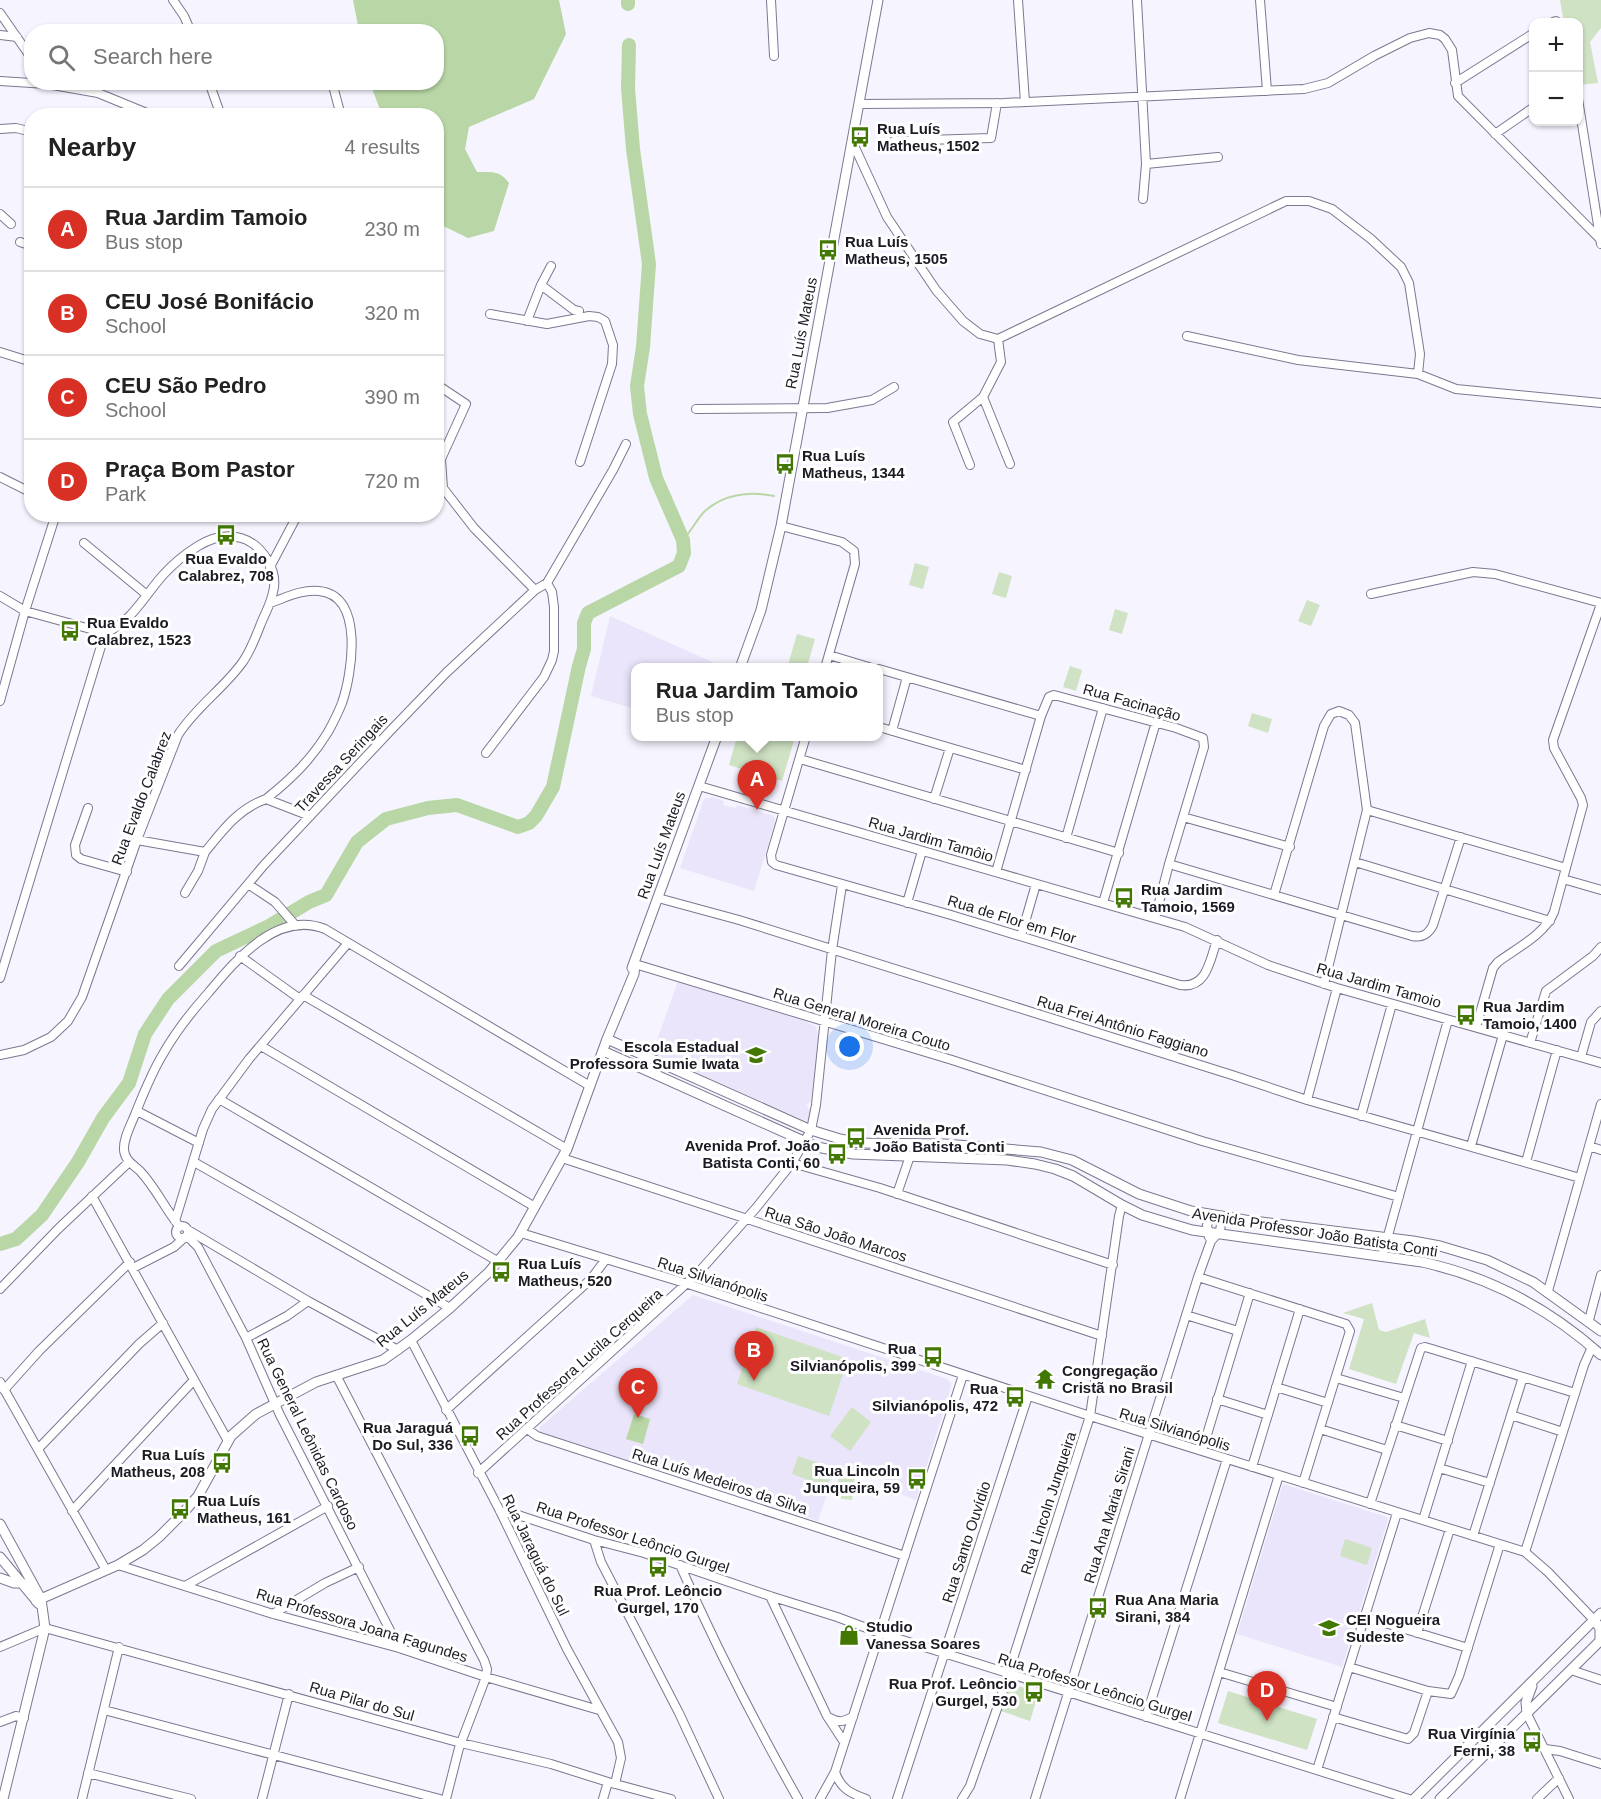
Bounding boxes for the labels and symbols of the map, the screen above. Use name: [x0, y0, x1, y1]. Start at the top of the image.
place label: Rua Luís Matheus, 1502: [877, 120, 980, 154]
bus stop icon: Rua Luís Matheus, 1502: [848, 125, 872, 149]
place label: Rua Luís Matheus, 1505: [845, 233, 948, 267]
bus stop icon: Rua Luís Matheus, 1505: [816, 238, 840, 262]
street label: Rua Luís Mateus: [782, 276, 820, 390]
place label: Rua Luís Matheus, 1344: [802, 447, 905, 481]
bus stop icon: Rua Luís Matheus, 1344: [773, 452, 797, 476]
bus stop icon: Rua Evaldo Calabrez, 708: [214, 523, 238, 547]
place label: Rua Evaldo Calabrez, 708: [178, 550, 274, 584]
place label: Rua Evaldo Calabrez, 1523: [87, 614, 191, 648]
bus stop icon: Rua Evaldo Calabrez, 1523: [58, 619, 82, 643]
street label: Rua Facinação: [1081, 680, 1183, 724]
street label: Travessa Seringais: [291, 710, 391, 816]
street label: Rua Evaldo Calabrez: [108, 729, 174, 867]
pin: A: [738, 760, 777, 810]
street label: Rua Luís Mateus: [634, 789, 688, 901]
street label: Rua Jardim Tamôio: [867, 813, 995, 865]
place label: Rua Jardim Tamoio, 1569: [1141, 881, 1235, 915]
bus stop icon: Rua Jardim Tamoio, 1569: [1112, 886, 1136, 910]
street label: Rua de Flor em Flor: [946, 891, 1078, 947]
street label: Rua Jardim Tamoio: [1315, 959, 1443, 1011]
street label: Rua General Moreira Couto: [771, 984, 953, 1054]
street label: Rua Frei Antônio Faggiano: [1035, 992, 1211, 1060]
place label: Rua Jardim Tamoio, 1400: [1483, 998, 1577, 1032]
bus stop icon: Rua Jardim Tamoio, 1400: [1454, 1003, 1478, 1027]
your location: [835, 1032, 864, 1061]
place label: Escola Estadual Professora Sumie Iwata: [570, 1038, 740, 1072]
school or university icon: Escola Estadual Professora Sumie Iwata: [744, 1043, 768, 1067]
place label: Avenida Prof. João Batista Conti: [873, 1121, 1005, 1155]
bus stop icon: Avenida Prof. João Batista Conti: [844, 1126, 868, 1150]
place label: Avenida Prof. João Batista Conti, 60: [685, 1137, 820, 1171]
bus stop icon: Avenida Prof. João Batista Conti, 60: [825, 1142, 849, 1166]
street label: Rua São João Marcos: [763, 1203, 909, 1265]
street label: Avenida Professor João Batista Conti: [1191, 1204, 1439, 1260]
street label: Rua Silvianópolis: [656, 1253, 770, 1305]
place label: Rua Luís Matheus, 520: [518, 1255, 612, 1289]
bus stop icon: Rua Luís Matheus, 520: [489, 1260, 513, 1284]
street label: Rua Luís Mateus: [373, 1266, 471, 1350]
street label: Rua Professora Lucila Cerqueira: [492, 1285, 666, 1443]
pin: B: [734, 1332, 774, 1381]
street label: Rua General Leônidas Cardoso: [254, 1335, 362, 1533]
place label: Rua Silvianópolis, 399: [790, 1340, 917, 1374]
bus stop icon: Rua Silvianópolis, 399: [921, 1345, 945, 1369]
place label: Congregação Cristã no Brasil: [1062, 1362, 1173, 1396]
temple icon: Congregação Cristã no Brasil: [1033, 1367, 1057, 1391]
pin: C: [618, 1368, 658, 1418]
place label: Rua Silvianópolis, 472: [872, 1380, 999, 1414]
bus stop icon: Rua Silvianópolis, 472: [1003, 1385, 1027, 1409]
street label: Rua Silvianópolis: [1117, 1404, 1233, 1454]
place label: Rua Jaraguá Do Sul, 336: [363, 1419, 454, 1453]
bus stop icon: Rua Jaraguá Do Sul, 336: [458, 1424, 482, 1448]
street label: Rua Lincoln Junqueira: [1017, 1429, 1079, 1577]
street label: Rua Luís Medeiros da Silva: [630, 1445, 810, 1518]
street label: Rua Ana Maria Sirani: [1080, 1445, 1138, 1585]
place label: Rua Luís Matheus, 208: [111, 1446, 205, 1480]
bus stop icon: Rua Luís Matheus, 208: [210, 1451, 234, 1475]
place label: Rua Lincoln Junqueira, 59: [803, 1462, 900, 1496]
bus stop icon: Rua Lincoln Junqueira, 59: [905, 1467, 929, 1491]
street label: Rua Santo Ouvídio: [938, 1479, 994, 1605]
place label: Rua Luís Matheus, 161: [197, 1492, 291, 1526]
street label: Rua Jaraguá do Sul: [499, 1492, 573, 1618]
bus stop icon: Rua Luís Matheus, 161: [168, 1497, 192, 1521]
street label: Rua Professor Leôncio Gurgel: [534, 1498, 732, 1576]
bus stop icon: Rua Prof. Leôncio Gurgel, 170: [646, 1555, 670, 1579]
place label: Rua Prof. Leôncio Gurgel, 170: [594, 1582, 722, 1616]
street label: Rua Professora Joana Fagundes: [254, 1585, 470, 1665]
place label: Rua Ana Maria Sirani, 384: [1115, 1591, 1219, 1625]
bus stop icon: Rua Ana Maria Sirani, 384: [1086, 1596, 1110, 1620]
place label: CEI Nogueira Sudeste: [1346, 1611, 1441, 1645]
school or university icon: CEI Nogueira Sudeste: [1317, 1616, 1341, 1640]
place label: Studio Vanessa Soares: [866, 1618, 980, 1652]
shop icon: Studio Vanessa Soares: [837, 1623, 861, 1647]
street label: Rua Professor Leôncio Gurgel: [996, 1649, 1194, 1725]
pin: D: [1248, 1672, 1286, 1721]
place label: Rua Prof. Leôncio Gurgel, 530: [889, 1675, 1017, 1709]
street label: Rua Pilar do Sul: [308, 1678, 416, 1724]
bus stop icon: Rua Prof. Leôncio Gurgel, 530: [1022, 1680, 1046, 1704]
place label: Rua Virgínia Ferni, 38: [1428, 1725, 1516, 1759]
bus stop icon: Rua Virgínia Ferni, 38: [1520, 1730, 1544, 1754]

